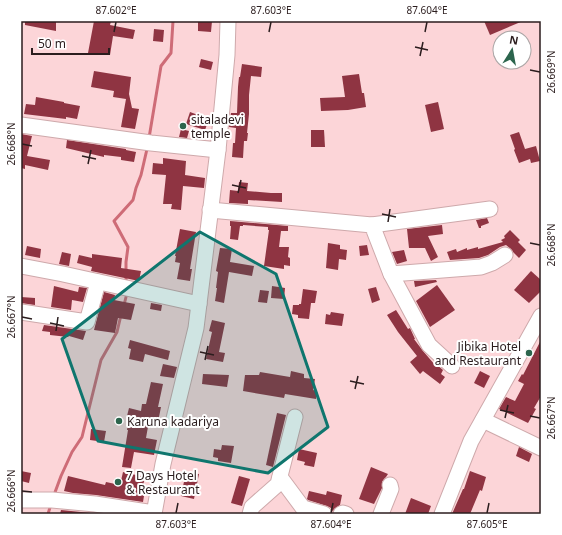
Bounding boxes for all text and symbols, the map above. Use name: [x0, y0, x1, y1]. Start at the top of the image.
text: 87.602°E: [95, 3, 137, 17]
text: 87.603°E: [250, 3, 292, 17]
text: 87.604°E: [406, 3, 448, 17]
scale bar: [32, 30, 109, 56]
north arrow: [492, 30, 532, 70]
text: N: [508, 31, 520, 48]
text: 50 m: [38, 35, 66, 52]
text: 26.669°N: [544, 50, 558, 94]
place label: sitaladevi temple: [191, 111, 244, 142]
marker: sitaladevi temple: [178, 121, 188, 131]
text: 26.668°N: [4, 122, 18, 166]
text: 26.668°N: [544, 223, 558, 267]
text: 26.667°N: [4, 295, 18, 339]
place label: Jibika Hotel and Restaurant: [435, 338, 522, 369]
marker: Jibika Hotel and Restaurant: [524, 348, 534, 358]
text: 26.667°N: [544, 396, 558, 440]
place label: Karuna kadariya: [127, 413, 219, 430]
marker: Karuna kadariya: [114, 416, 124, 426]
place label: 7 Days Hotel & Restaurant: [126, 467, 200, 498]
text: 26.666°N: [4, 469, 18, 513]
marker: 7 Days Hotel & Restaurant: [113, 477, 123, 487]
text: 87.603°E: [155, 517, 197, 531]
text: 87.604°E: [310, 517, 352, 531]
text: 87.605°E: [466, 517, 508, 531]

